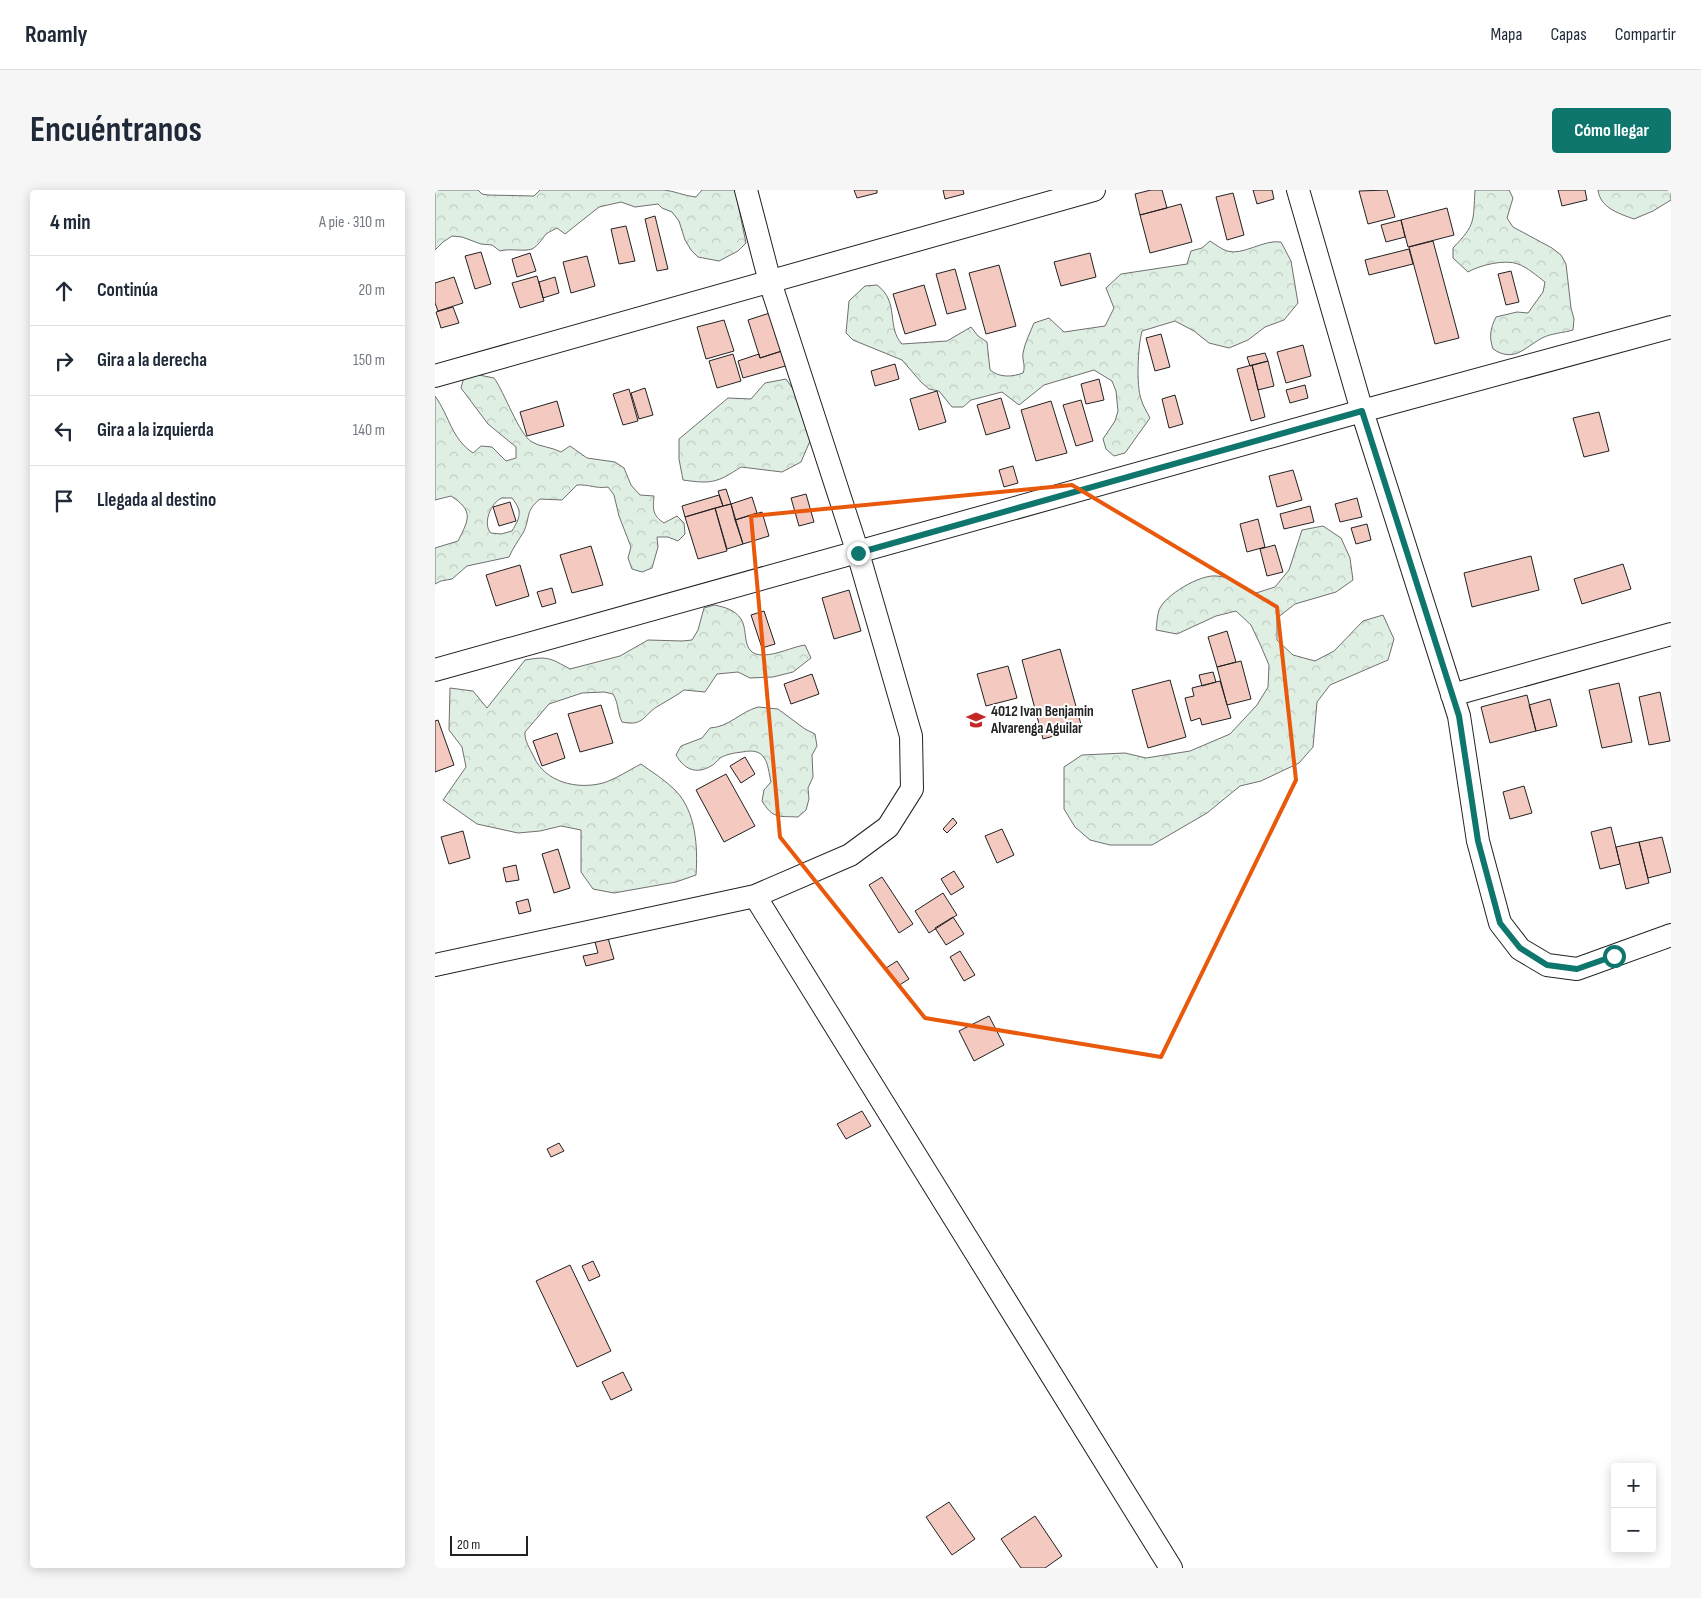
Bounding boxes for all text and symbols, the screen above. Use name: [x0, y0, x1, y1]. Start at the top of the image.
text: Roamly: [25, 20, 88, 49]
text: Mapa: [1490, 24, 1522, 45]
text: Capas: [1550, 24, 1587, 45]
text: Compartir: [1615, 24, 1676, 45]
button: Cómo llegar: [1552, 108, 1671, 153]
text: Encuéntranos: [30, 109, 202, 152]
text: 4 min: [50, 210, 91, 235]
text: A pie · 310 m: [319, 213, 385, 232]
icon: ahead: [50, 277, 78, 305]
text: Continúa: [97, 279, 158, 302]
text: 20 m: [358, 281, 385, 300]
icon: right: [50, 347, 78, 375]
text: Gira a la derecha: [97, 349, 207, 372]
text: 150 m: [353, 351, 385, 370]
icon: left: [50, 417, 78, 445]
text: Gira a la izquierda: [97, 419, 214, 442]
text: 140 m: [353, 421, 385, 440]
icon: arrive: [50, 487, 78, 515]
text: Llegada al destino: [97, 489, 216, 512]
route end: [847, 542, 870, 565]
place label: 4012 Ivan Benjamin Alvarenga Aguilar: [990, 702, 1094, 738]
school or university icon: 4012 Ivan Benjamin Alvarenga Aguilar: [965, 709, 987, 731]
route start: [1603, 945, 1626, 968]
map controls: [1611, 1463, 1656, 1553]
button: +: [1611, 1463, 1656, 1508]
button: −: [1611, 1508, 1656, 1553]
scale bar: [450, 1533, 527, 1556]
text: 20 m: [457, 1536, 480, 1553]

